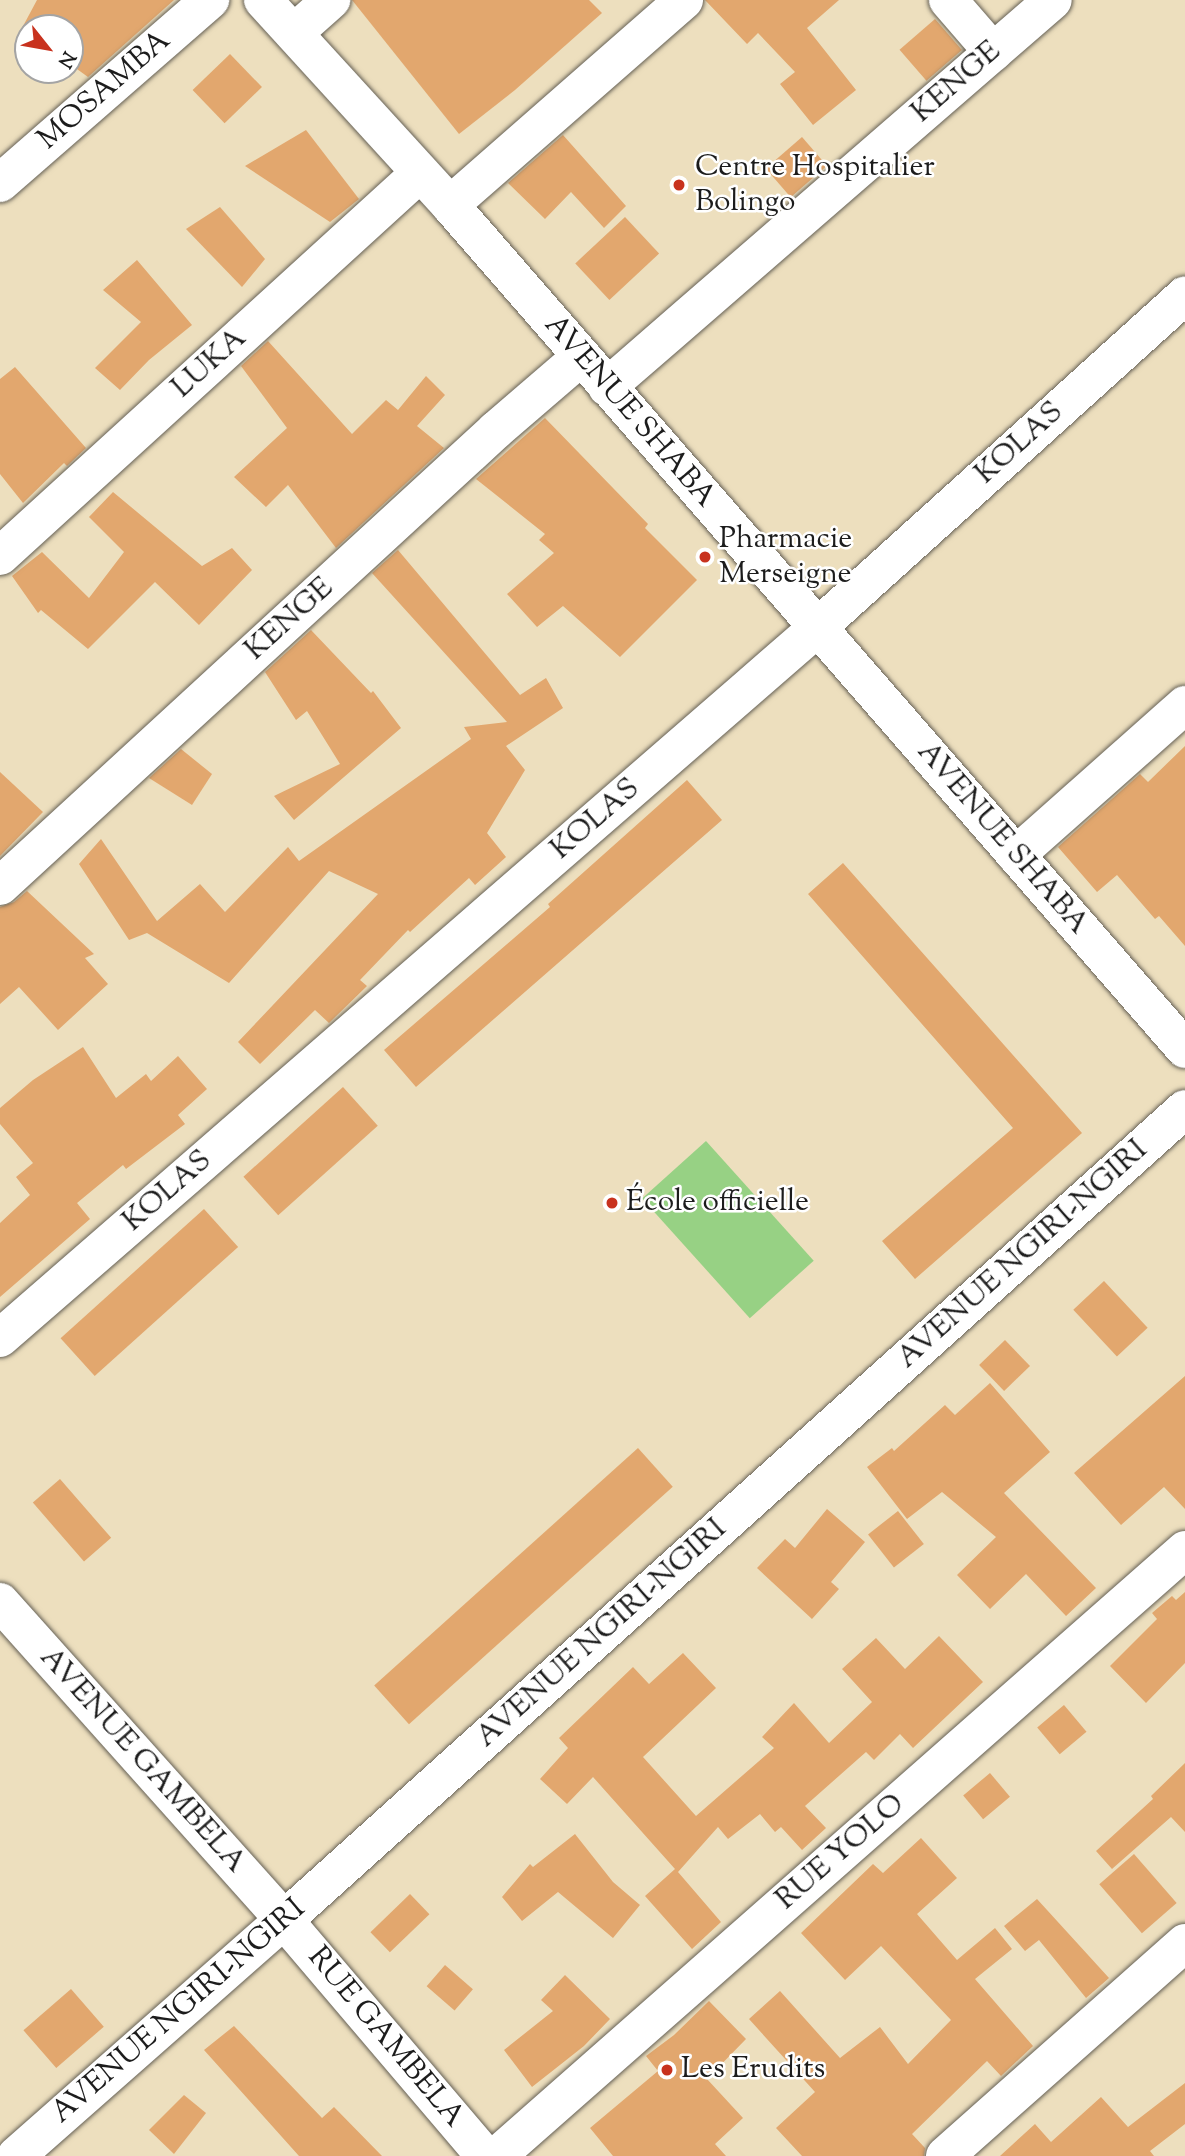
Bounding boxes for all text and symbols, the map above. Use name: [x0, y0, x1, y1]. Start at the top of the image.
north arrow: [14, 14, 84, 84]
street label: MOSAMBA: [31, 24, 179, 158]
street label: KENGE: [905, 34, 1009, 132]
text: N: [50, 46, 81, 72]
place label: Centre Hospitalier Bolingo: [695, 150, 935, 220]
marker: Centre Hospitalier Bolingo: [669, 175, 689, 195]
street label: AVENUE SHABA: [535, 308, 723, 516]
street label: LUKA: [165, 321, 255, 407]
street label: KOLAS: [969, 395, 1071, 493]
place label: Pharmacie Merseigne: [719, 522, 852, 592]
marker: Pharmacie Merseigne: [697, 549, 713, 565]
street label: KENGE: [238, 571, 342, 669]
street label: AVENUE SHABA: [908, 735, 1096, 943]
street label: KOLAS: [544, 772, 648, 868]
street label: AVENUE NGIRI-NGIRI: [890, 1133, 1156, 1377]
street label: KOLAS: [116, 1144, 220, 1240]
place label: École officielle: [626, 1185, 809, 1221]
marker: École officielle: [604, 1195, 620, 1211]
street label: AVENUE NGIRI-NGIRI: [469, 1512, 735, 1756]
street label: AVENUE GAMBELA: [31, 1641, 253, 1881]
street label: RUE YOLO: [769, 1787, 913, 1919]
street label: AVENUE NGIRI-NGIRI: [45, 1892, 313, 2132]
street label: RUE GAMBELA: [299, 1940, 471, 2136]
place label: Les Erudits: [681, 2052, 825, 2088]
marker: Les Erudits: [659, 2062, 675, 2078]

